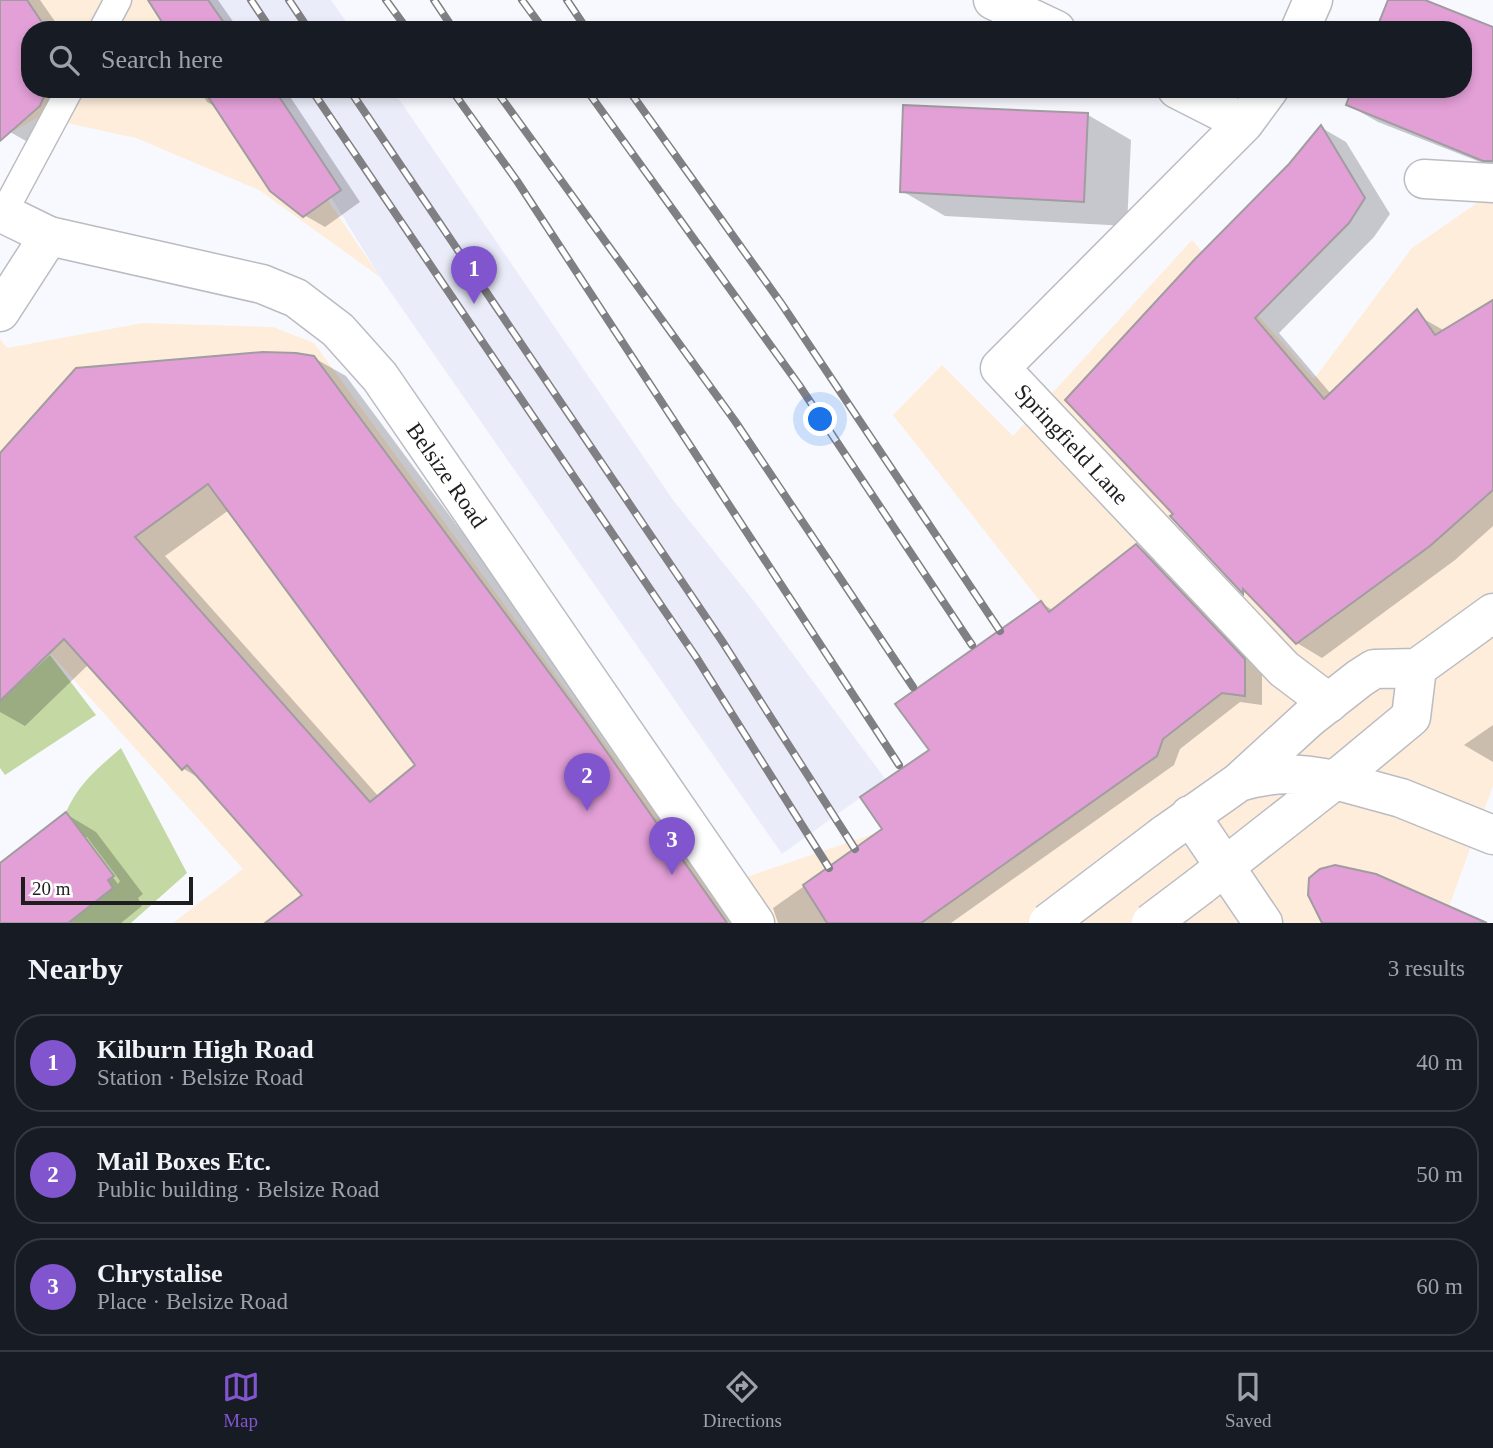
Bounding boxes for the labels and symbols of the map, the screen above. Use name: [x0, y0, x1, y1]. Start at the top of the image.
pin: 1: [451, 246, 497, 304]
street label: Springfield Lane: [1010, 379, 1134, 510]
your location: [803, 402, 837, 436]
street label: Belsize Road: [401, 418, 492, 533]
pin: 2: [564, 753, 610, 811]
pin: 3: [649, 817, 695, 875]
scale bar: [21, 874, 192, 906]

